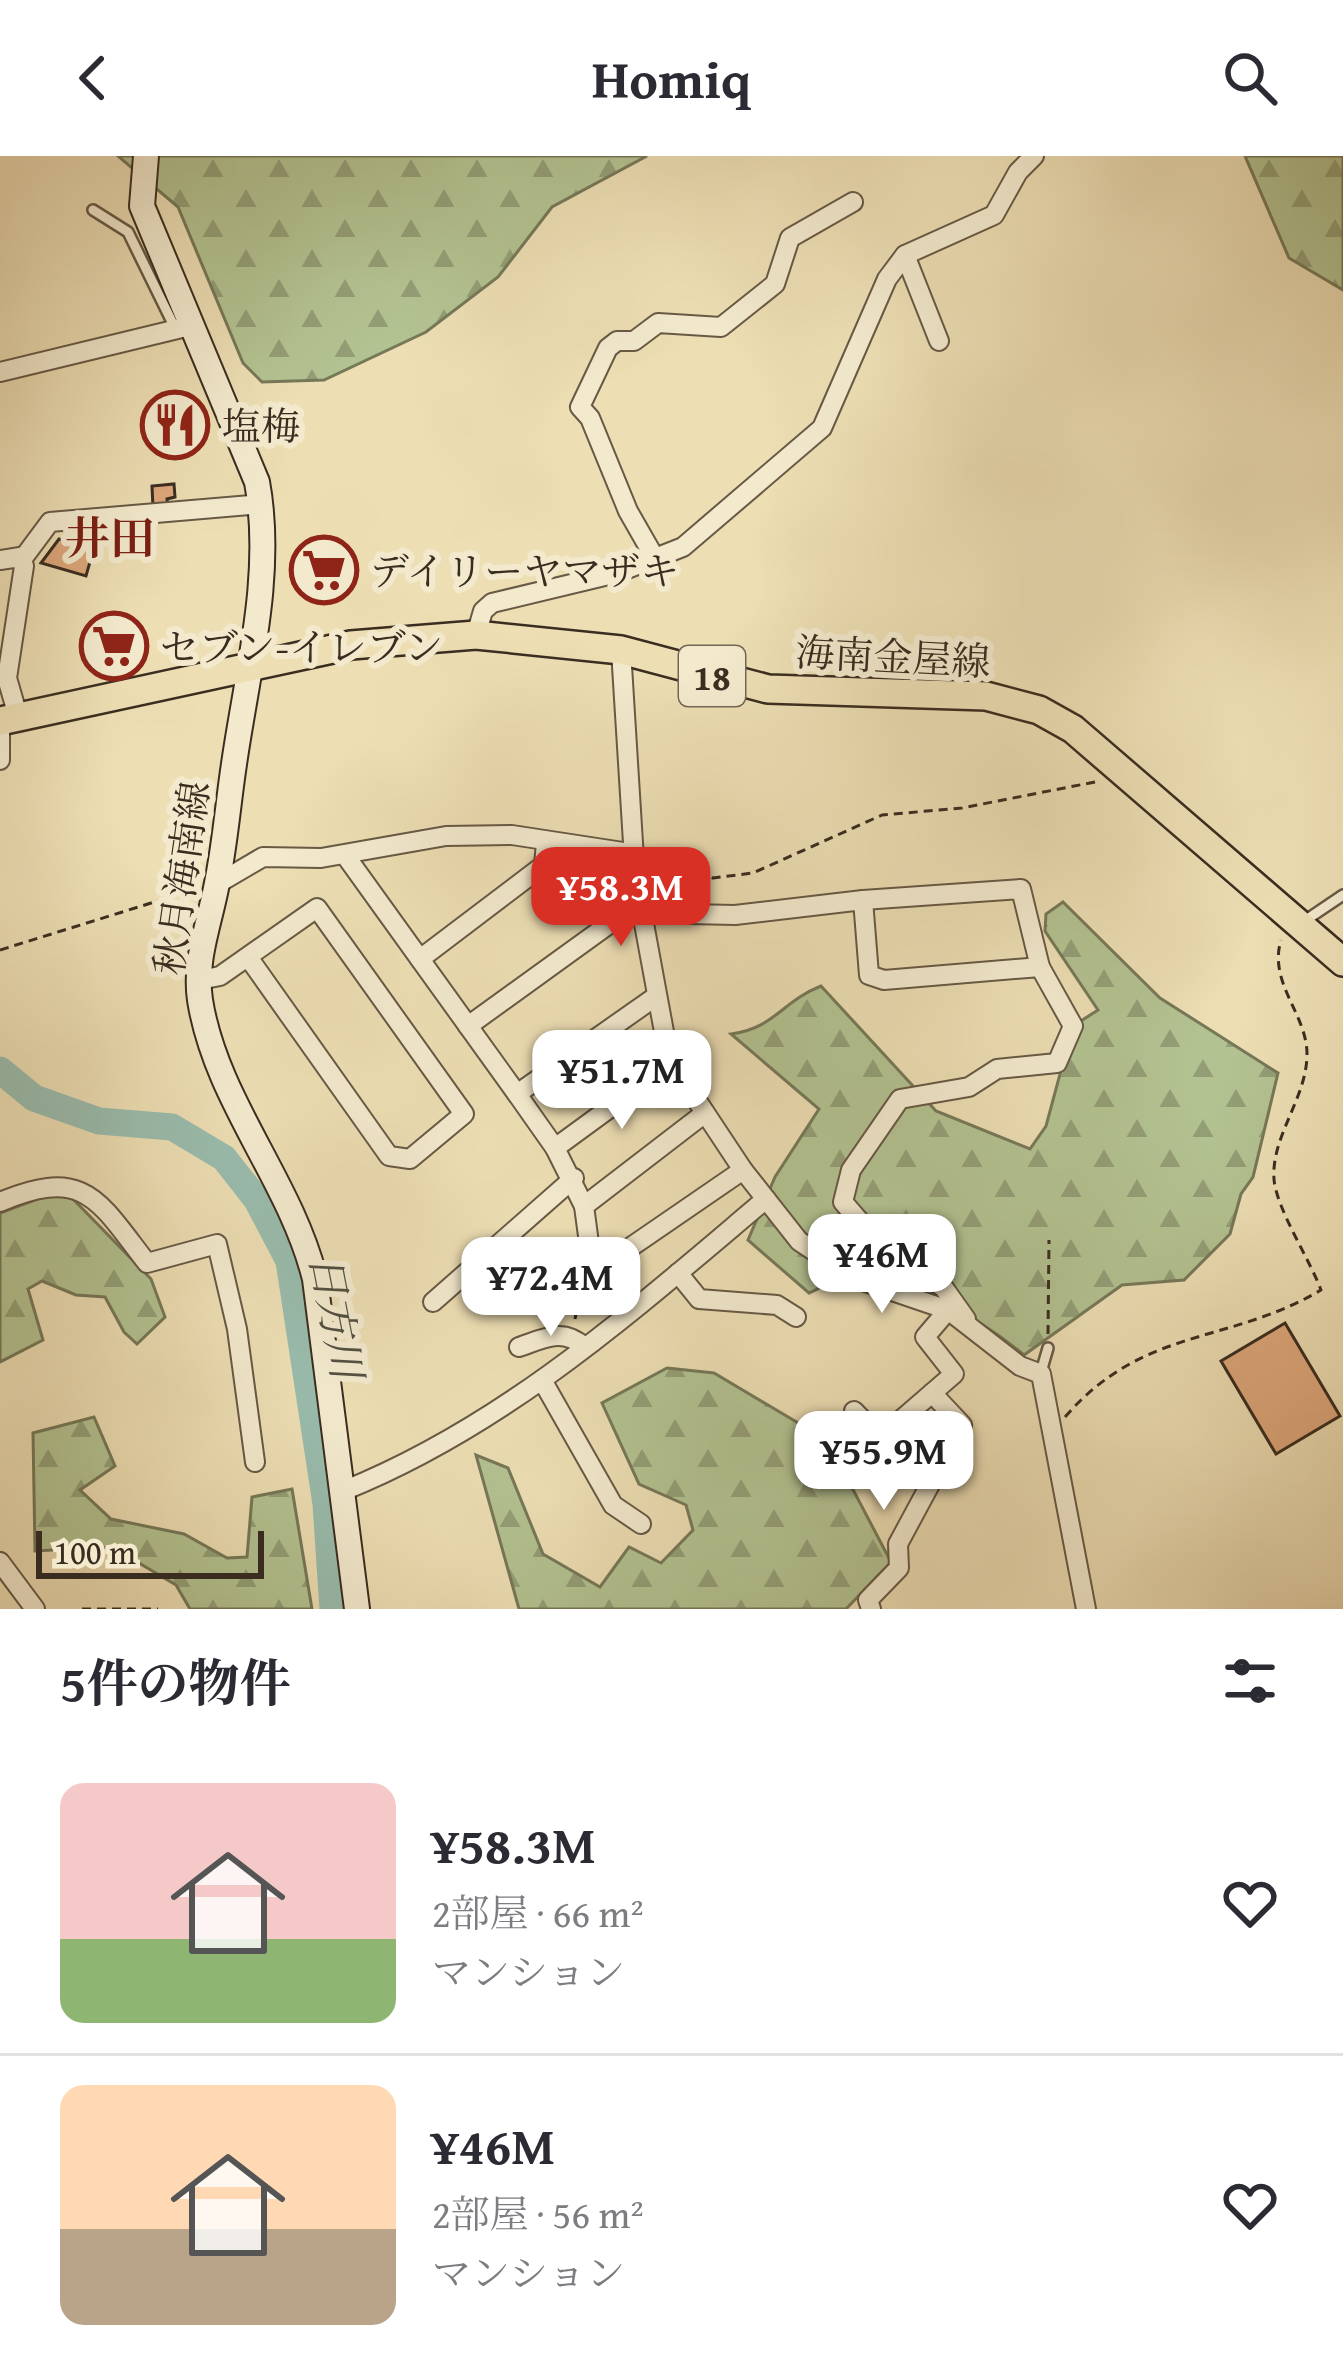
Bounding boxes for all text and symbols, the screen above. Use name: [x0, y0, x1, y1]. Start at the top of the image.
text: Homiq: [592, 39, 751, 118]
icon: back: [60, 45, 126, 111]
icon: search: [1217, 45, 1283, 111]
restaurant icon: 塩梅: [140, 390, 210, 460]
place label: 塩梅: [222, 397, 300, 454]
district label: 井田: [65, 505, 155, 570]
supermarket icon: デイリーヤマザキ: [289, 535, 359, 605]
place label: デイリーヤマザキ: [370, 542, 679, 599]
supermarket icon: セブン-イレブン: [79, 611, 149, 681]
place label: セブン-イレブン: [160, 618, 443, 675]
street label: 海南金屋線: [794, 622, 992, 690]
road number: 18: [679, 646, 745, 706]
street label: 秋月海南線: [139, 777, 223, 979]
pin: ¥58.3M: [523, 847, 719, 949]
text: ¥58.3M: [558, 857, 684, 914]
pin: ¥51.7M: [524, 1030, 720, 1132]
text: ¥51.7M: [559, 1040, 685, 1097]
pin: ¥46M: [811, 1214, 953, 1316]
text: ¥46M: [835, 1224, 929, 1281]
pin: ¥72.4M: [453, 1237, 649, 1339]
text: ¥72.4M: [488, 1247, 614, 1304]
water label: 日方川: [295, 1248, 380, 1388]
pin: ¥55.9M: [786, 1411, 982, 1513]
text: ¥55.9M: [821, 1421, 947, 1478]
scale bar: [36, 1525, 264, 1578]
text: 100 m: [54, 1528, 136, 1576]
text: 5件の物件: [60, 1645, 290, 1720]
icon: filters: [1217, 1648, 1283, 1714]
text: ¥58.3M: [432, 1807, 596, 1882]
icon: home: [156, 1831, 300, 1975]
icon: heart: [1217, 1870, 1283, 1936]
text: 2部屋 · 66 m²: [432, 1884, 644, 1941]
text: マンション: [432, 1943, 625, 2000]
text: ¥46M: [432, 2108, 555, 2183]
icon: home: [156, 2133, 300, 2277]
icon: heart: [1217, 2172, 1283, 2238]
text: 2部屋 · 56 m²: [432, 2185, 644, 2242]
text: マンション: [432, 2244, 625, 2301]

